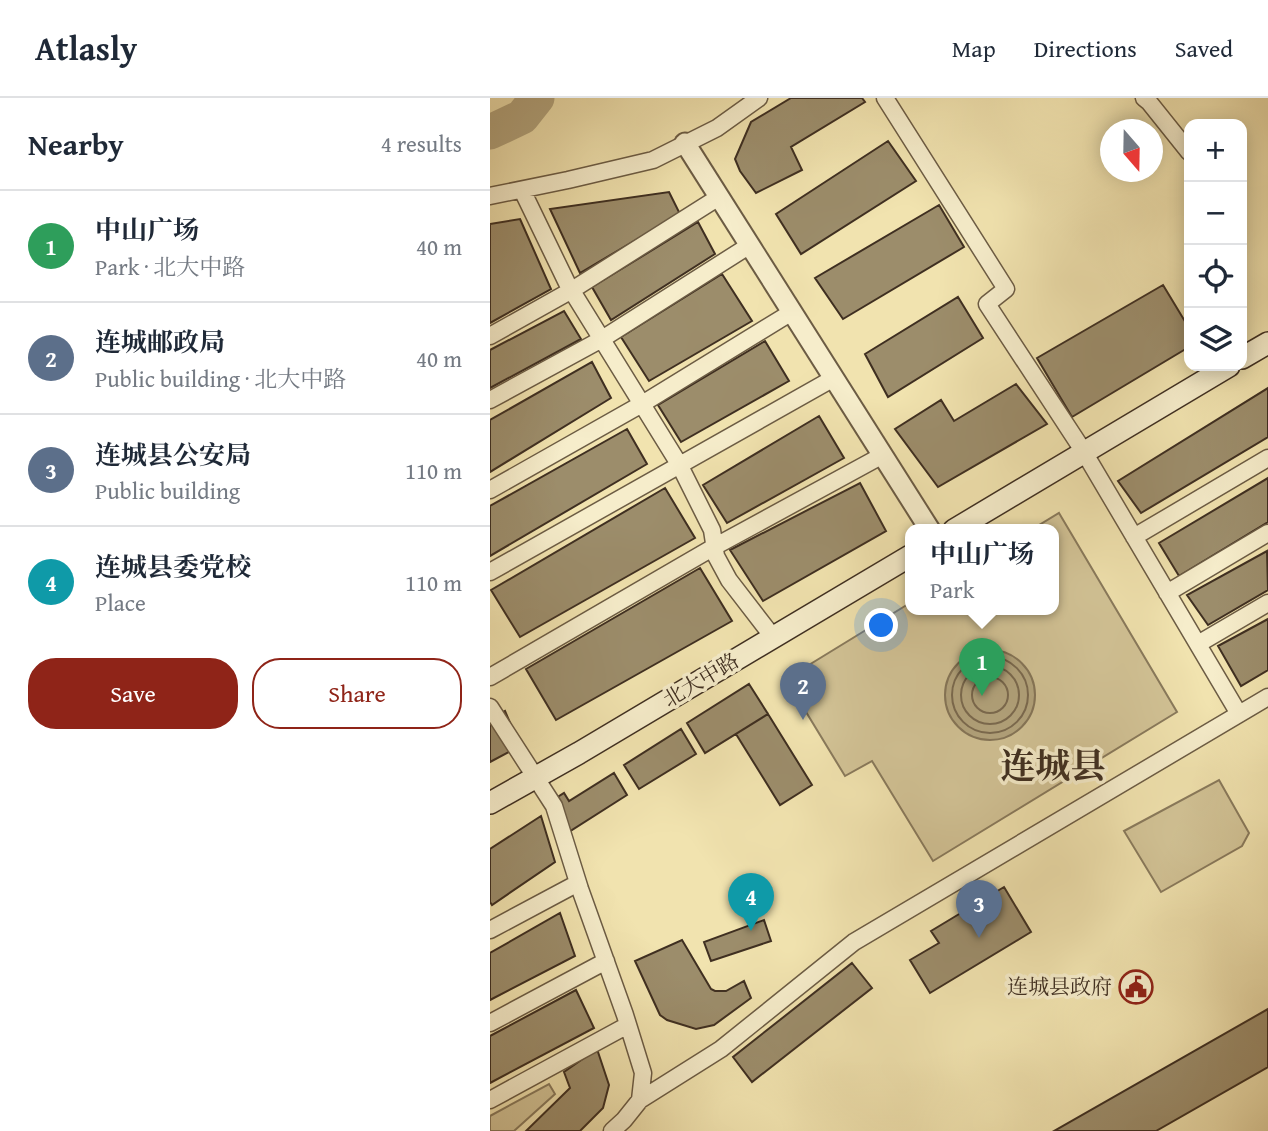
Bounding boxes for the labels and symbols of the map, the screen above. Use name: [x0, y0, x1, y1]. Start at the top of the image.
north arrow: [1100, 119, 1163, 182]
your location: [864, 608, 898, 642]
pin: 1: [959, 638, 1005, 696]
street label: 北大中路: [657, 645, 745, 714]
pin: 2: [780, 662, 826, 720]
district label: 连城县: [1000, 740, 1106, 791]
pin: 4: [728, 873, 774, 931]
pin: 3: [956, 880, 1002, 938]
public building icon: 连城县政府: [1117, 968, 1155, 1006]
place label: 连城县政府: [1007, 971, 1112, 1002]

